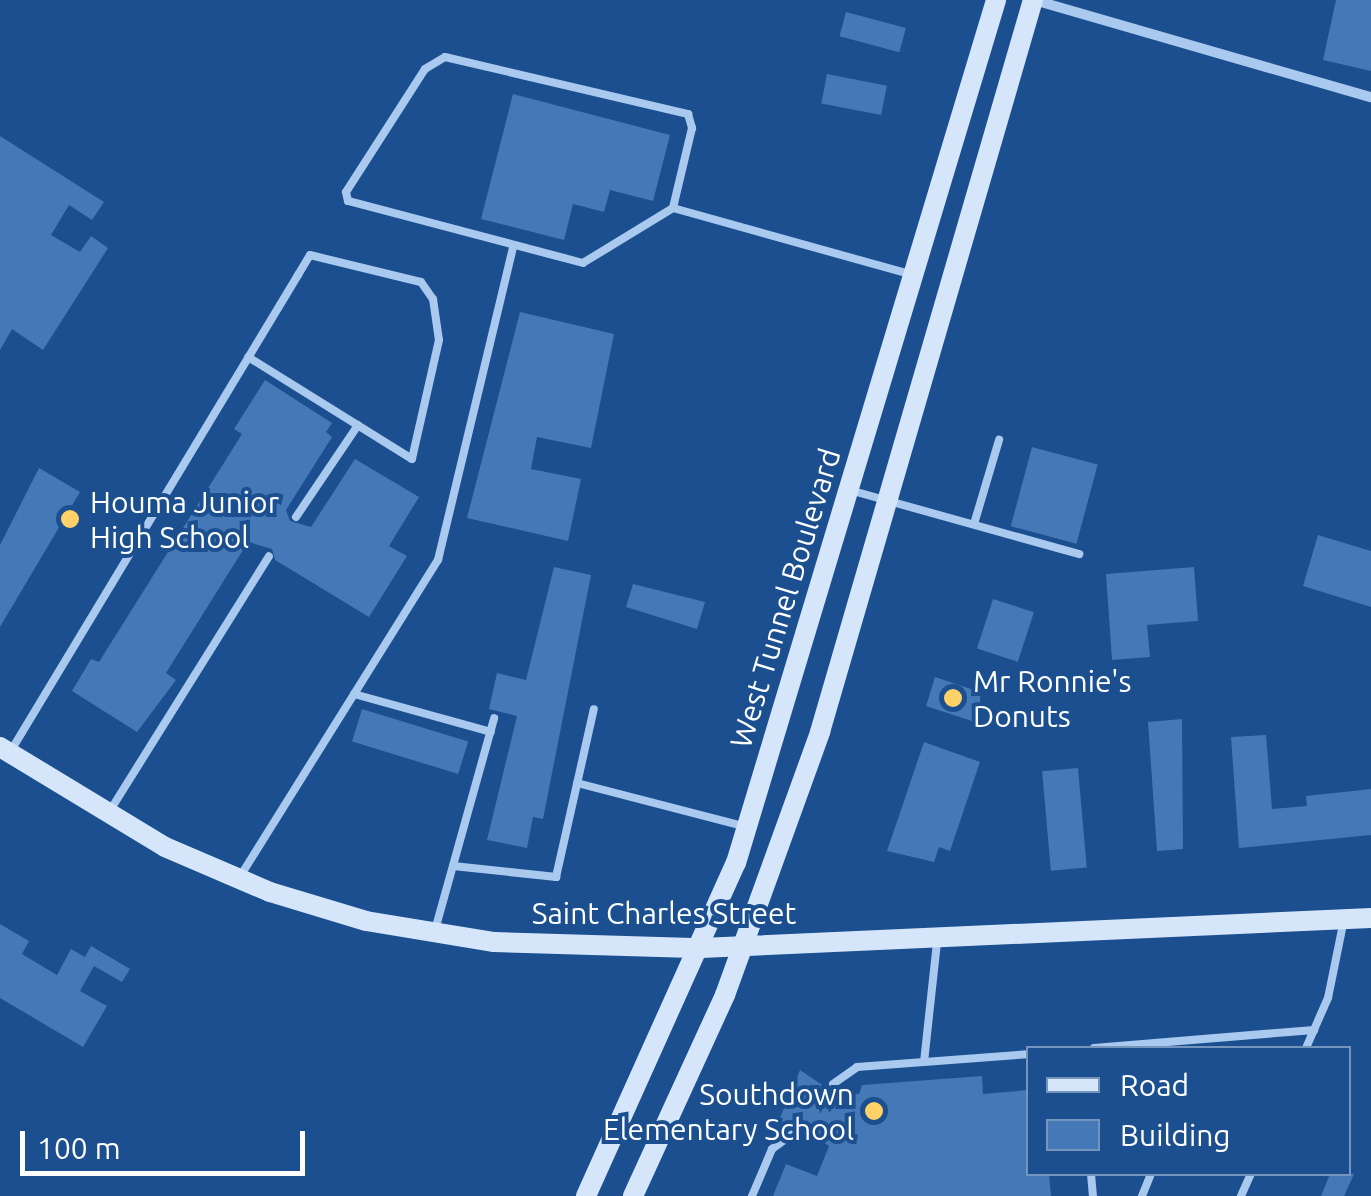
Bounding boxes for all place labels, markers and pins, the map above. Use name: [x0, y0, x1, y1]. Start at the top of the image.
place label: Houma Junior High School: [90, 484, 279, 554]
marker: Houma Junior High School: [59, 508, 81, 530]
place label: Mr Ronnie's Donuts: [973, 663, 1131, 734]
marker: Mr Ronnie's Donuts: [942, 687, 964, 709]
place label: Southdown Elementary School: [603, 1076, 854, 1146]
marker: Southdown Elementary School: [863, 1100, 885, 1122]

